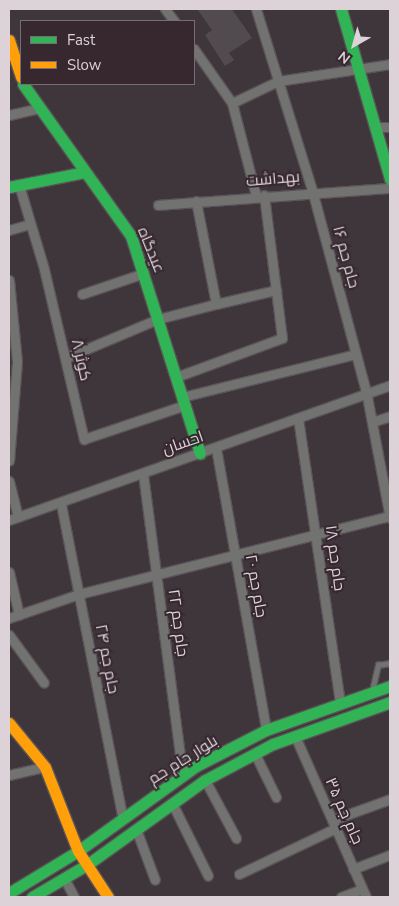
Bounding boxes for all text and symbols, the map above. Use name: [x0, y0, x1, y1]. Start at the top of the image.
legend: [20, 20, 195, 85]
north arrow: [329, 20, 379, 70]
text: Fast: [67, 30, 95, 50]
text: N: [334, 47, 354, 68]
text: Slow: [67, 55, 101, 75]
street label: بهداشت: [245, 167, 301, 191]
street label: عیدگاه: [133, 224, 169, 276]
street label: جام جم ۱۶: [328, 224, 364, 290]
street label: کوثر ۸: [67, 337, 95, 383]
street label: احسان: [160, 427, 206, 459]
street label: جام جم ۱۸: [321, 524, 349, 592]
street label: جام جم ۲۰: [241, 553, 271, 619]
street label: جام جم ۲۲: [164, 588, 192, 658]
street label: جام جم ۲۴: [91, 623, 123, 695]
street label: بلوار جام جم: [145, 731, 221, 789]
street label: جام جم ۳۵: [321, 775, 367, 847]

